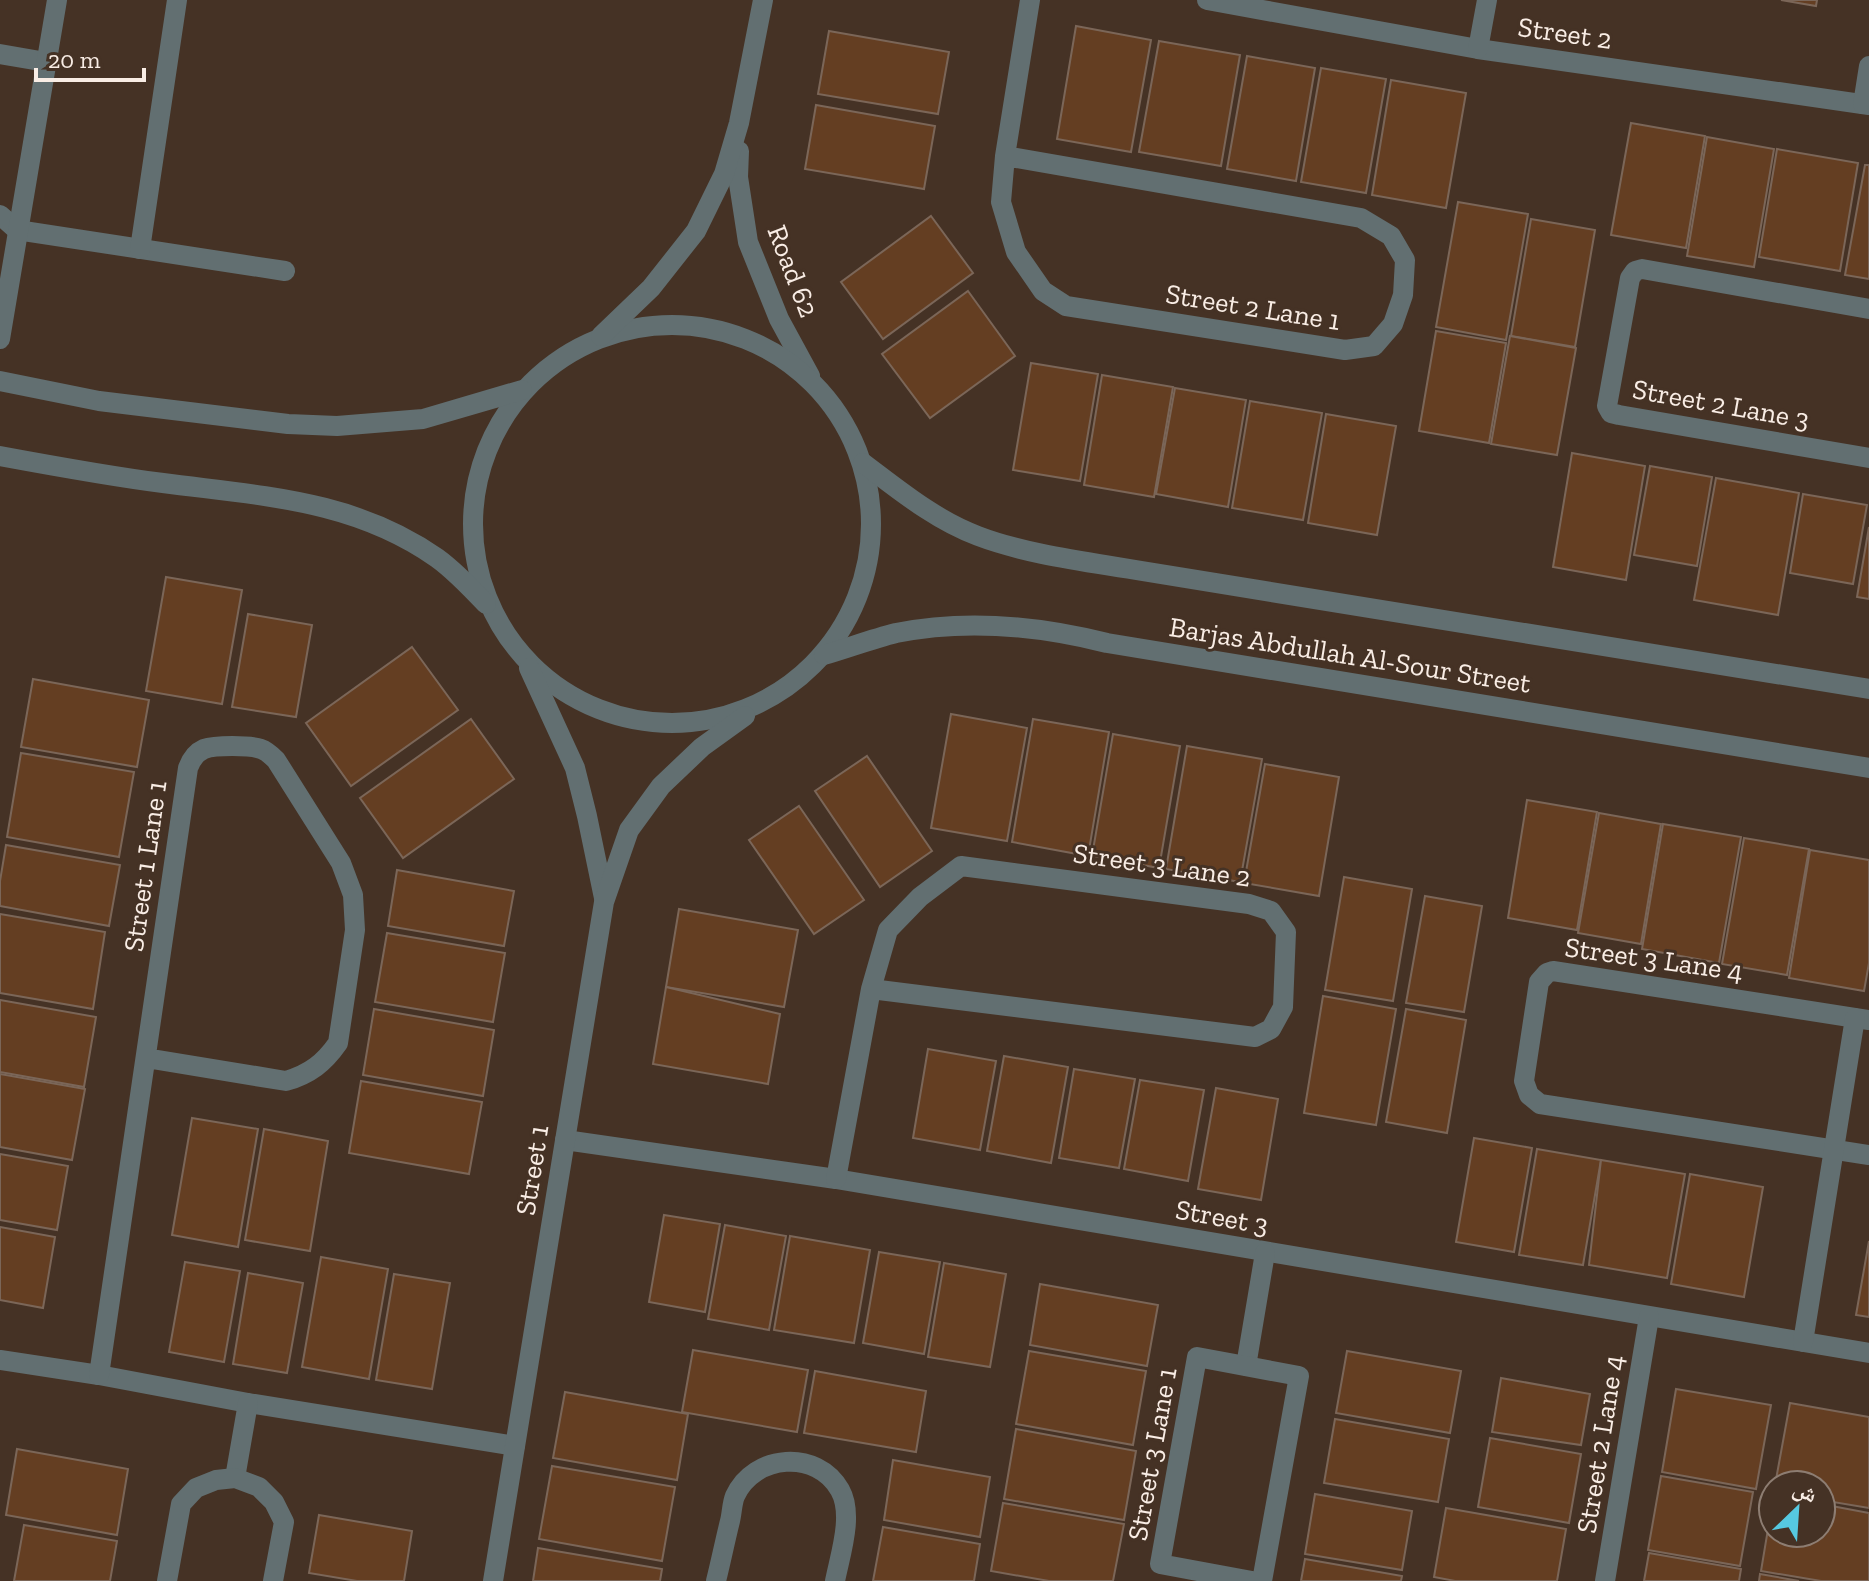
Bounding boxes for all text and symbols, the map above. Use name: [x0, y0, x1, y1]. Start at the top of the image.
street label: Street 2: [1516, 10, 1614, 56]
scale bar: [36, 32, 144, 82]
text: 20 m: [48, 45, 101, 74]
street label: Road 62: [760, 220, 826, 322]
street label: Street 2 Lane 1: [1163, 277, 1343, 337]
street label: Street 2 Lane 3: [1630, 372, 1812, 436]
street label: Barjas Abdullah Al-Sour Street: [1167, 610, 1534, 700]
street label: Street 1 Lane 1: [117, 778, 173, 954]
street label: Street 3 Lane 2: [1071, 836, 1253, 894]
street label: Street 3 Lane 4: [1563, 930, 1745, 988]
street label: Street 1: [509, 1122, 555, 1217]
street label: Street 3: [1173, 1193, 1271, 1241]
street label: Street 2 Lane 4: [1570, 1352, 1630, 1536]
street label: Street 3 Lane 1: [1121, 1365, 1184, 1543]
north arrow: [1757, 1469, 1837, 1549]
text: ش: [1789, 1474, 1822, 1508]

